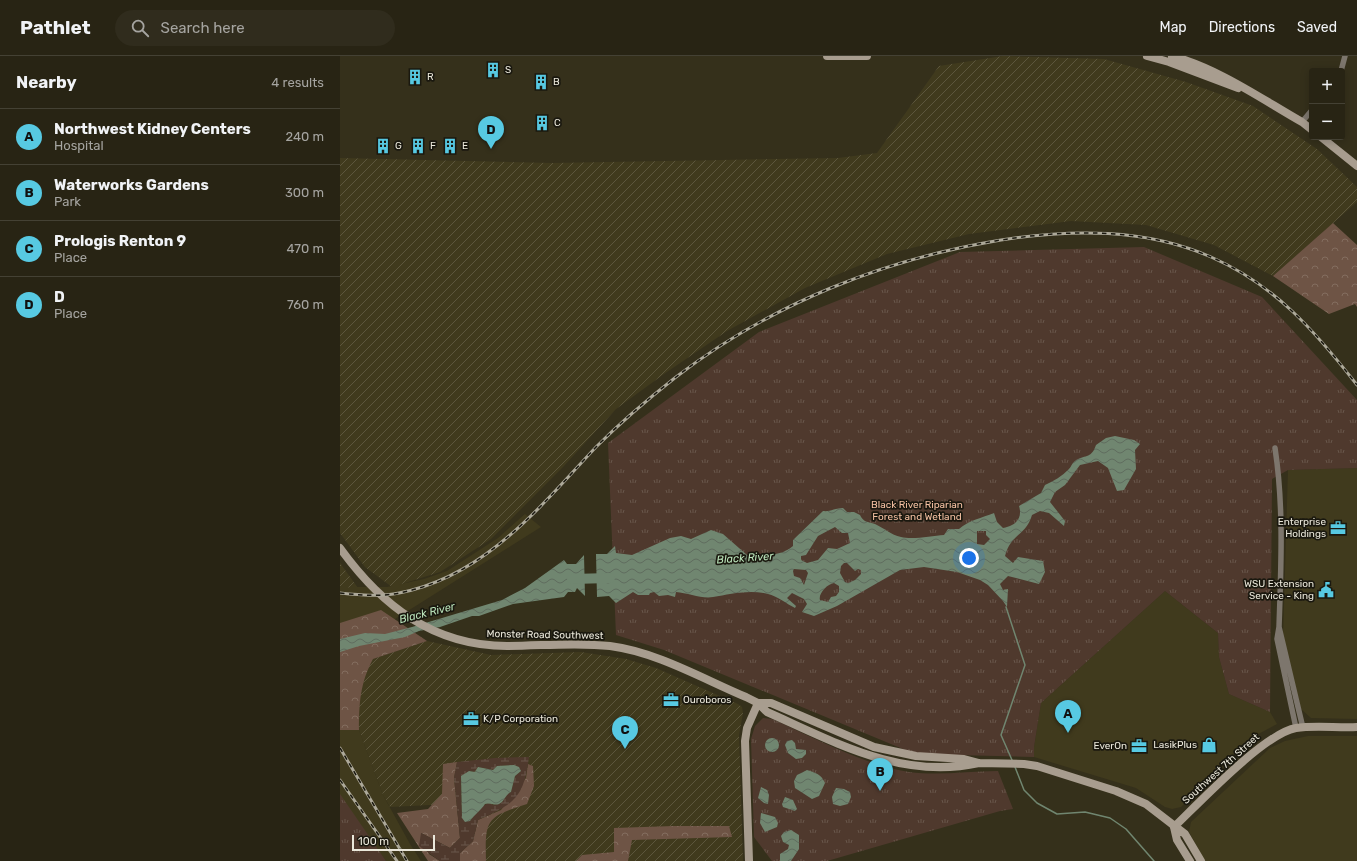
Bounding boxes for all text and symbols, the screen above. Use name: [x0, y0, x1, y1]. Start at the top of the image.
search box: [115, 10, 395, 46]
text: Pathlet: [20, 16, 91, 39]
icon: search: [129, 17, 151, 39]
text: Search here: [161, 19, 245, 37]
text: Map: [1160, 19, 1187, 36]
text: Directions: [1209, 19, 1275, 36]
text: Saved: [1297, 19, 1337, 36]
building icon: S: [484, 61, 502, 79]
place label: S: [505, 64, 511, 76]
building icon: R: [406, 68, 424, 86]
map controls: [1309, 68, 1345, 140]
button: +: [1309, 68, 1345, 104]
place label: R: [427, 71, 434, 83]
text: Nearby: [16, 72, 77, 92]
building icon: B: [532, 73, 550, 91]
text: 4 results: [271, 75, 324, 90]
place label: B: [553, 76, 560, 88]
button: −: [1309, 104, 1345, 140]
building icon: C: [533, 114, 551, 132]
pin: D: [478, 116, 504, 149]
place label: C: [554, 117, 561, 129]
text: Northwest Kidney Centers: [54, 120, 251, 138]
text: A: [24, 129, 34, 144]
text: 240 m: [285, 129, 324, 144]
building icon: G: [374, 137, 392, 155]
building icon: F: [409, 137, 427, 155]
building icon: E: [441, 137, 459, 155]
text: Hospital: [54, 138, 104, 153]
place label: G: [395, 140, 402, 152]
place label: F: [430, 140, 436, 152]
place label: E: [462, 140, 468, 152]
text: Waterworks Gardens: [54, 176, 209, 194]
text: B: [24, 185, 34, 200]
text: 300 m: [285, 185, 324, 200]
text: Park: [54, 194, 81, 209]
text: Prologis Renton 9: [54, 232, 186, 250]
text: C: [24, 241, 34, 256]
text: 470 m: [286, 241, 324, 256]
text: Place: [54, 250, 87, 265]
text: D: [54, 288, 65, 306]
text: D: [24, 297, 34, 312]
text: 760 m: [287, 297, 324, 312]
text: Place: [54, 306, 87, 321]
park label: Black River Riparian Forest and Wetland: [871, 499, 963, 523]
place label: Enterprise Holdings: [1278, 516, 1326, 540]
office icon: Enterprise Holdings: [1329, 519, 1347, 537]
your location: [959, 548, 979, 568]
water label: Black River: [716, 549, 775, 566]
place label: WSU Extension Service - King: [1244, 578, 1314, 602]
public building icon: WSU Extension Service - King: [1317, 581, 1335, 599]
water label: Black River: [398, 600, 457, 626]
street label: Monster Road Southwest: [486, 628, 604, 642]
office icon: Ouroboros: [662, 691, 680, 709]
place label: Ouroboros: [683, 694, 731, 706]
pin: A: [1055, 700, 1081, 733]
office icon: K/P Corporation: [462, 710, 480, 728]
place label: K/P Corporation: [483, 713, 558, 725]
pin: C: [612, 716, 638, 749]
street label: Southwest 7th Street: [1180, 731, 1262, 807]
shop icon: LasikPlus: [1200, 736, 1218, 754]
office icon: EverOn: [1130, 737, 1148, 755]
place label: LasikPlus: [1153, 739, 1197, 751]
place label: EverOn: [1094, 740, 1127, 752]
pin: B: [867, 758, 893, 791]
scale bar: [352, 833, 435, 852]
text: 100 m: [358, 835, 389, 848]

